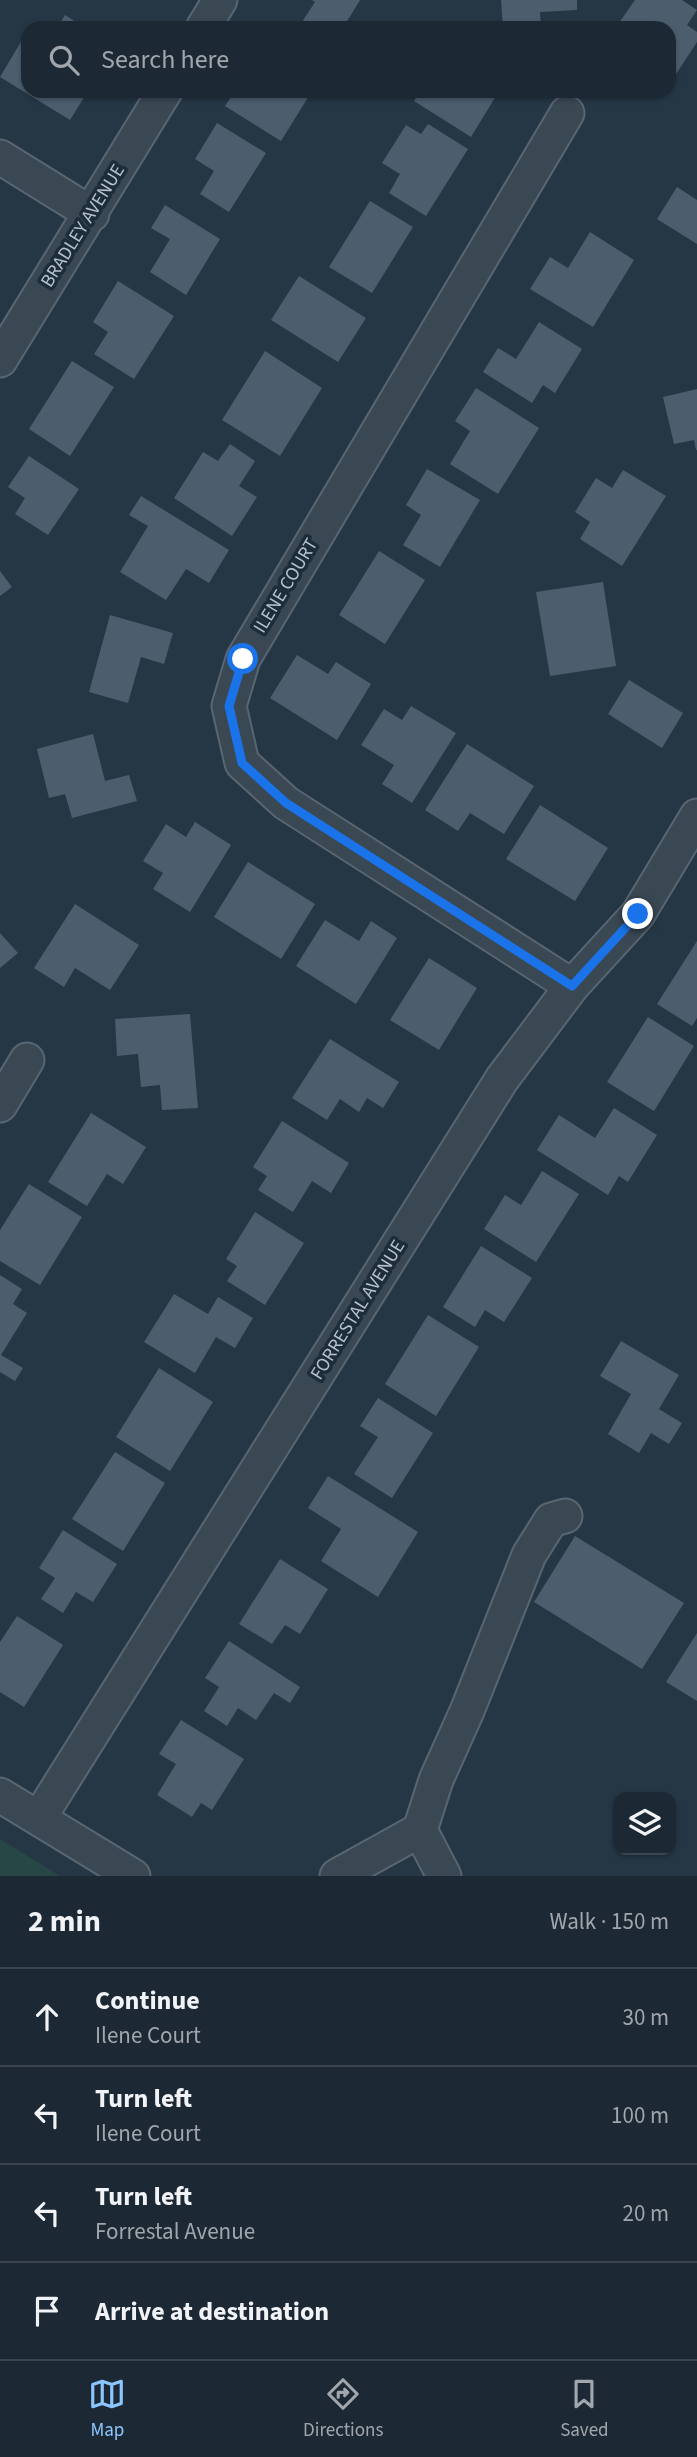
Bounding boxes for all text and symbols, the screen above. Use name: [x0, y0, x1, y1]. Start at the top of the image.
search box: [21, 21, 676, 98]
icon: search: [45, 41, 83, 79]
text: Search here: [101, 41, 229, 78]
street label: BRADLEY AVENUE: [34, 159, 132, 293]
street label: ILENE COURT: [247, 534, 325, 638]
route start: [227, 643, 258, 674]
route end: [622, 898, 653, 929]
street label: FORRESTAL AVENUE: [304, 1235, 412, 1385]
map controls: [613, 1792, 676, 1855]
button: layers: [613, 1792, 676, 1855]
text: 2 min: [28, 1900, 101, 1943]
text: Walk · 150 m: [550, 1905, 669, 1938]
text: Continue: [95, 1982, 200, 2019]
icon: ahead: [28, 1998, 66, 2036]
text: 30 m: [622, 2001, 669, 2034]
text: Ilene Court: [95, 2019, 201, 2052]
text: Turn left: [95, 2080, 192, 2117]
icon: left: [28, 2096, 66, 2134]
text: 100 m: [611, 2099, 669, 2132]
text: Ilene Court: [95, 2117, 201, 2150]
text: Turn left: [95, 2178, 192, 2215]
icon: left: [28, 2194, 66, 2232]
text: 20 m: [622, 2197, 669, 2230]
text: Forrestal Avenue: [95, 2215, 255, 2248]
icon: arrive: [28, 2292, 66, 2330]
text: Arrive at destination: [95, 2293, 329, 2330]
tab: Map: [88, 2375, 126, 2444]
tab: Directions: [303, 2375, 383, 2444]
tab: Saved: [560, 2375, 609, 2444]

